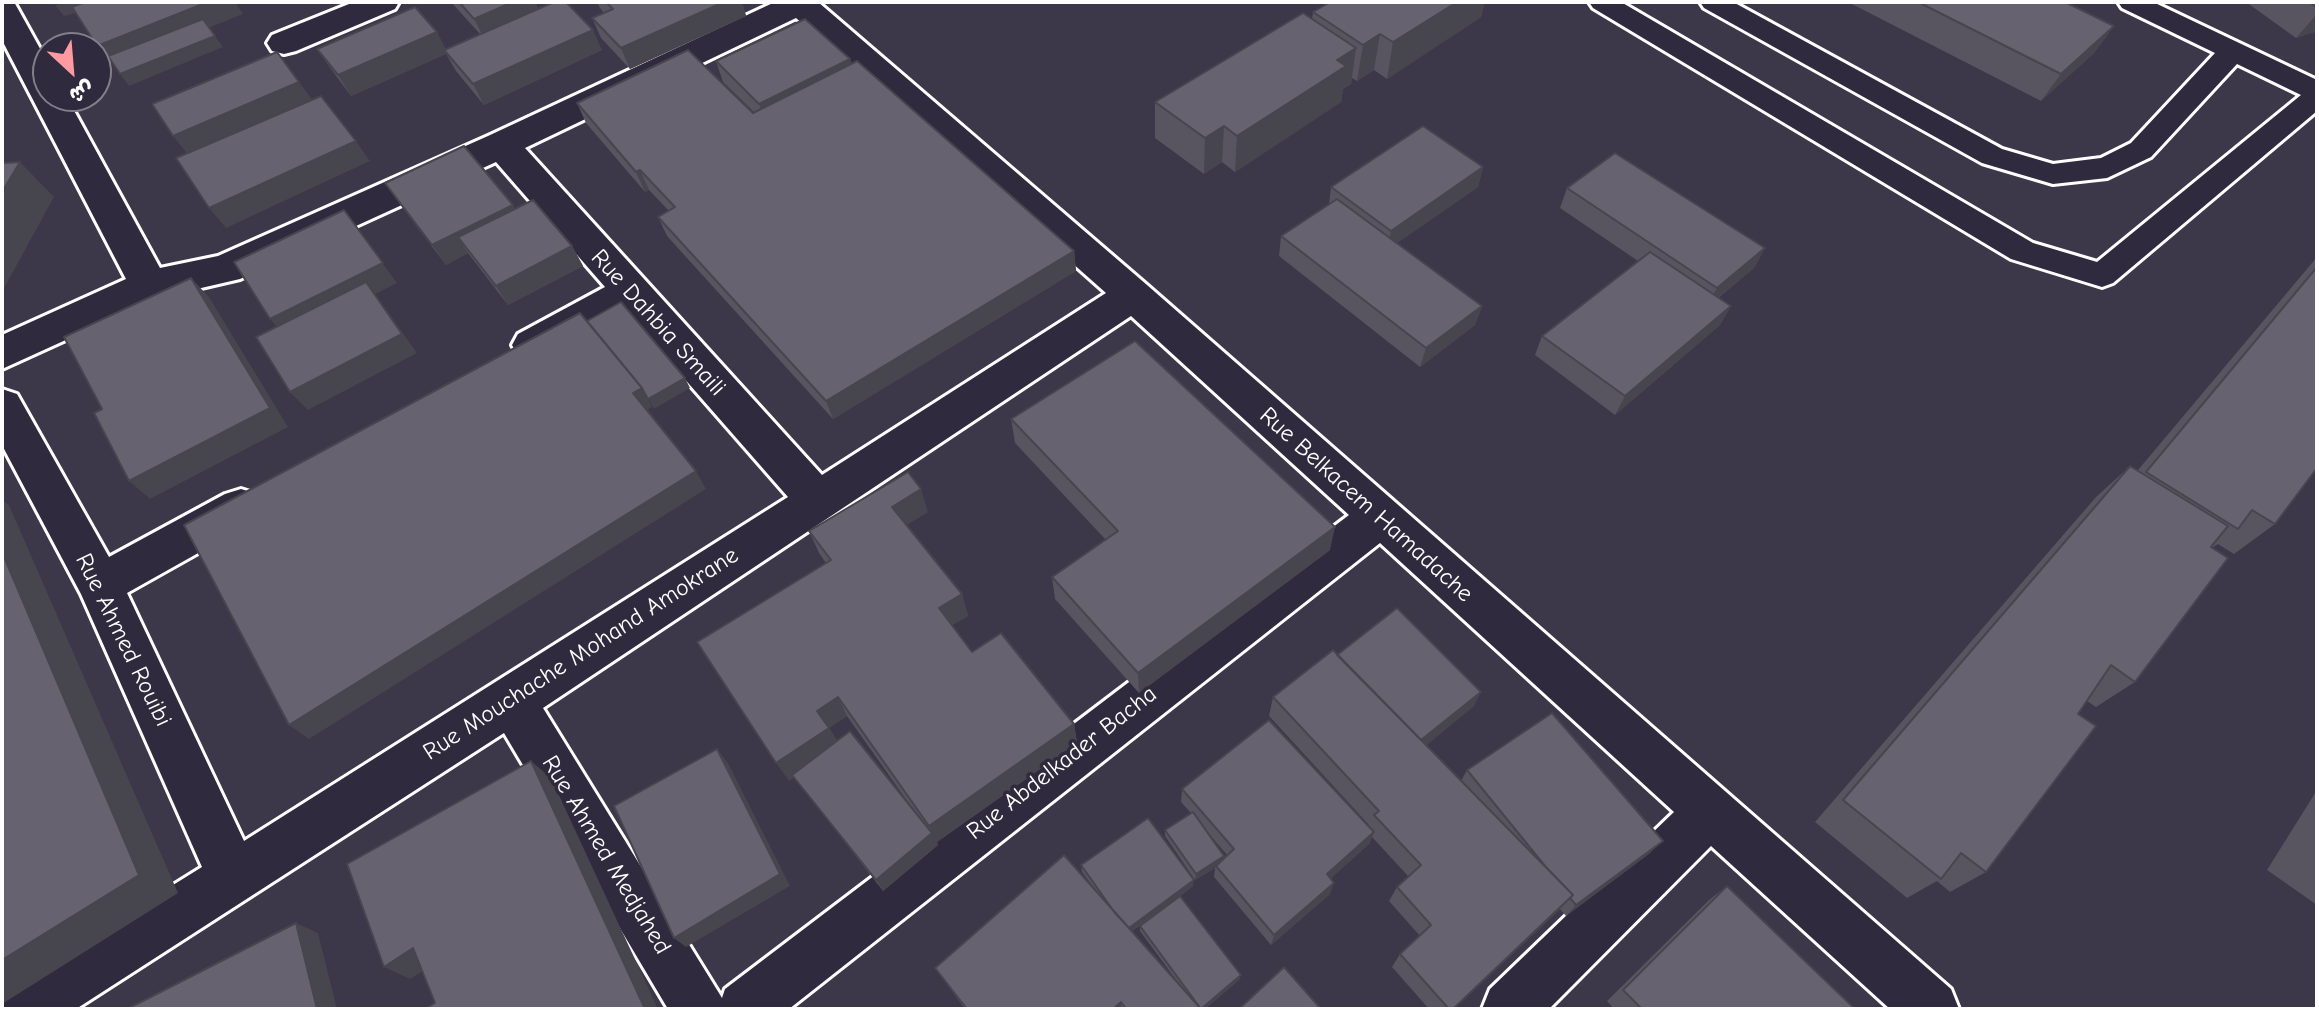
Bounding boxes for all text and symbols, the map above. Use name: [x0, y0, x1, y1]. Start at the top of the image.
north arrow: [32, 32, 112, 112]
text: ش: [65, 75, 98, 109]
street label: Rue Dahbia Smaili: [585, 244, 731, 402]
street label: Rue Belkacem Hamadache: [1253, 402, 1479, 608]
street label: Rue Mouchache Mohand Amokrane: [418, 541, 744, 767]
street label: Rue Ahmed Rouibi: [69, 549, 177, 731]
street label: Rue Abdelkader Bacha: [961, 680, 1163, 846]
street label: Rue Ahmed Medjahed: [535, 750, 677, 960]

